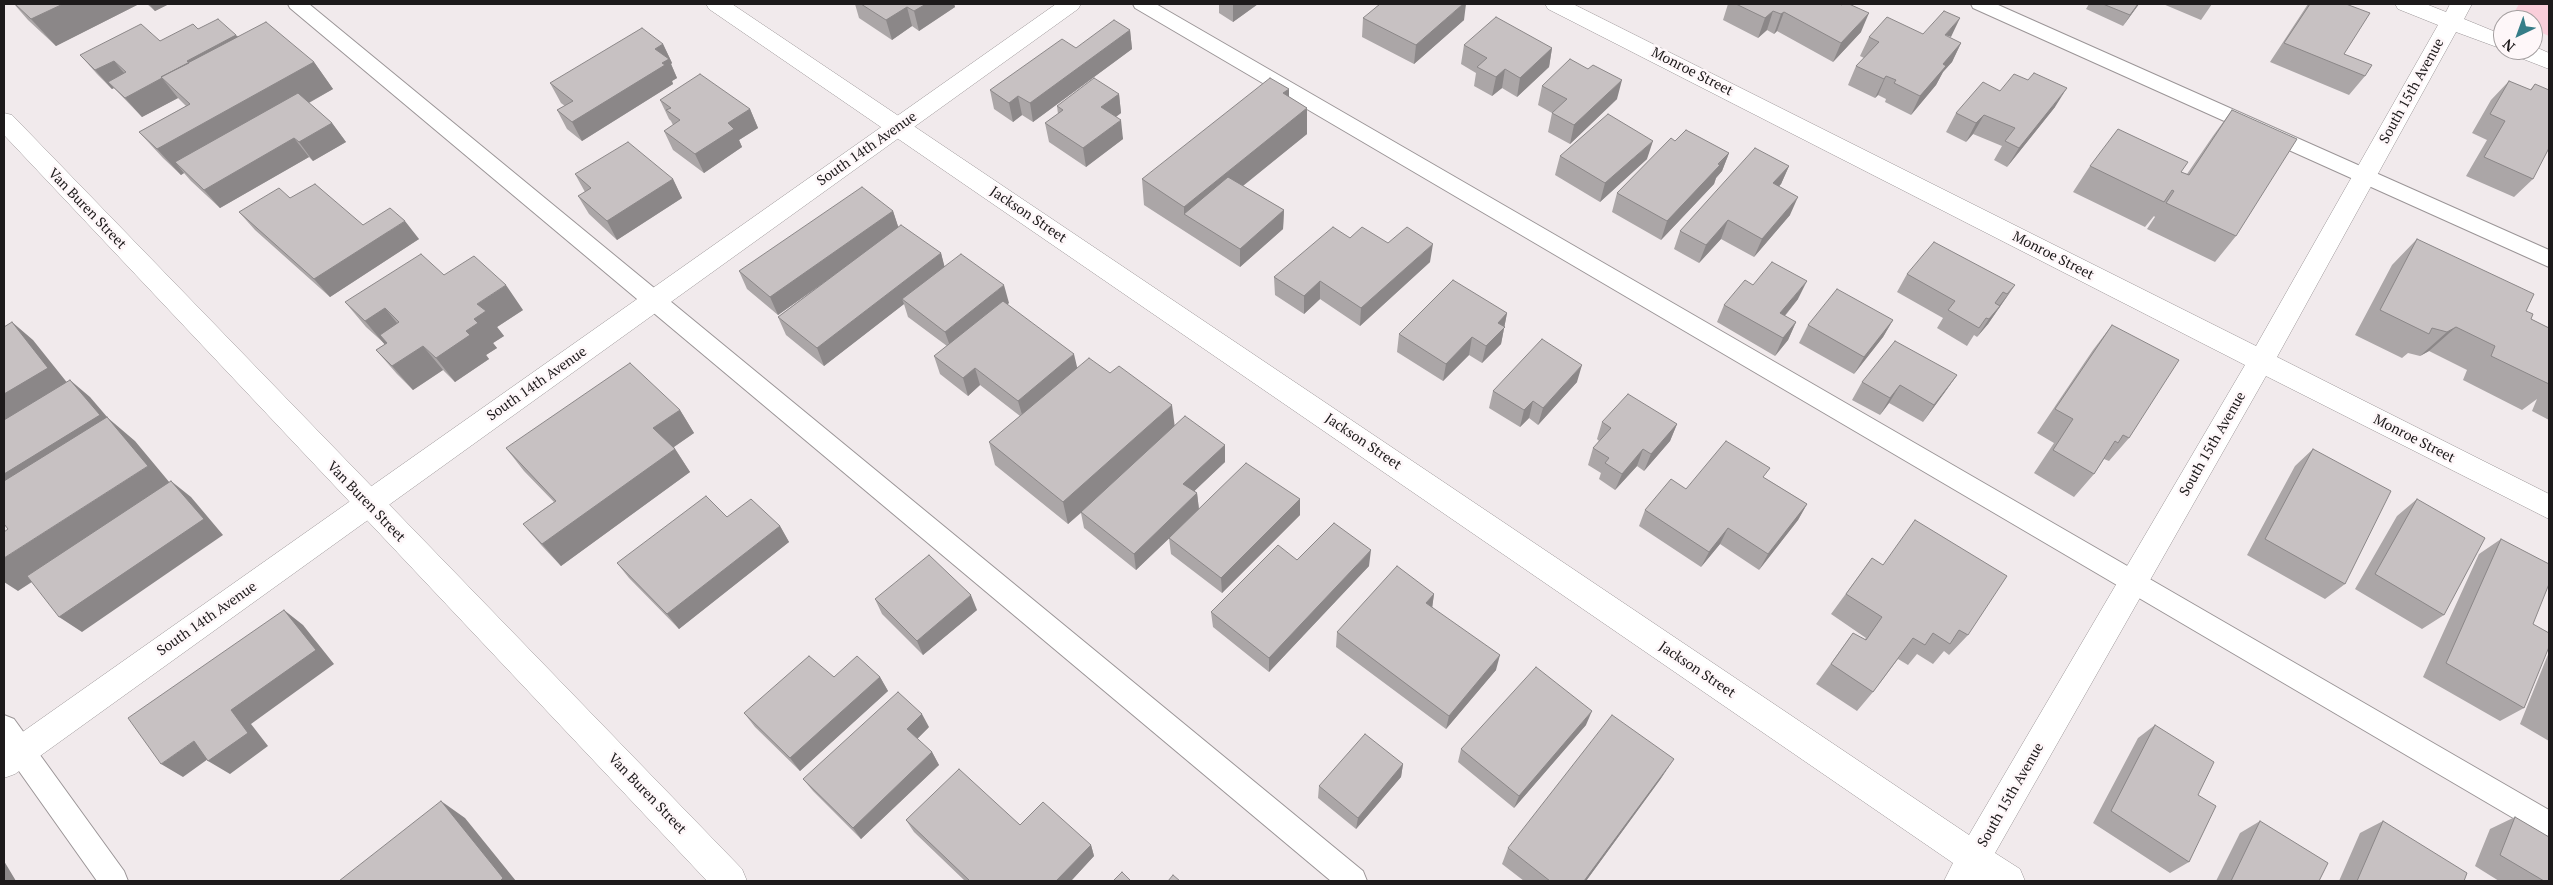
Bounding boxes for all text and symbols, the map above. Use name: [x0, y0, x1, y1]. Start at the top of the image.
north arrow: [2493, 10, 2543, 60]
street label: South 15th Avenue: [2376, 35, 2448, 147]
text: N: [2498, 35, 2519, 56]
street label: Monroe Street: [1648, 44, 1736, 100]
street label: South 14th Avenue: [814, 108, 920, 190]
street label: Van Buren Street: [44, 165, 130, 253]
street label: Jackson Street: [987, 183, 1069, 247]
street label: Monroe Street: [2009, 228, 2097, 284]
street label: South 14th Avenue: [484, 343, 590, 425]
street label: South 15th Avenue: [2176, 389, 2250, 499]
street label: Jackson Street: [1322, 410, 1404, 474]
street label: Monroe Street: [2370, 411, 2458, 467]
street label: Van Buren Street: [323, 458, 409, 546]
street label: South 14th Avenue: [154, 578, 260, 660]
street label: Jackson Street: [1656, 638, 1738, 702]
street label: South 15th Avenue: [1974, 740, 2048, 850]
street label: Van Buren Street: [604, 750, 690, 838]

